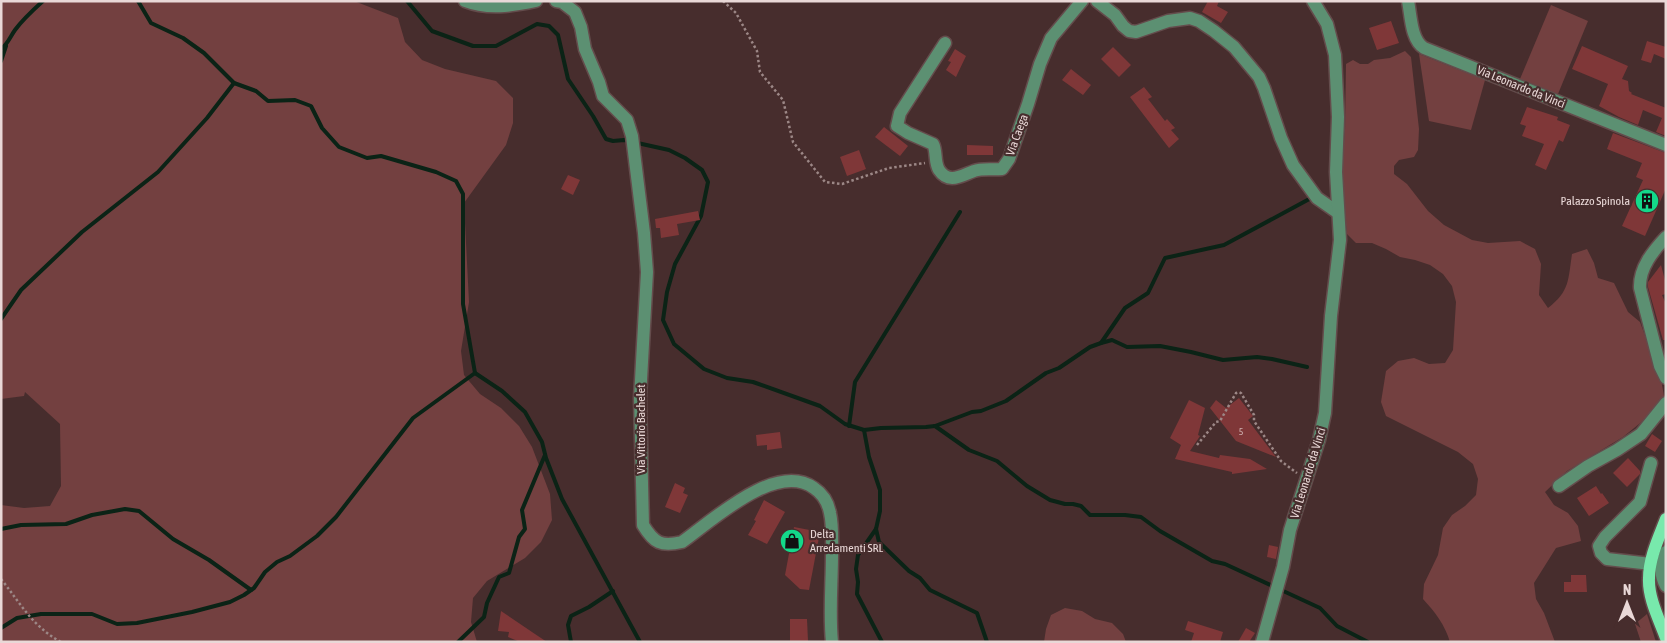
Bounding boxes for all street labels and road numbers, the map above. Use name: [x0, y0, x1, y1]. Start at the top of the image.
street label: Via Leonardo da Vinci: [1475, 63, 1567, 111]
street label: Via Caega: [1003, 112, 1031, 158]
street label: Via Vittorio Bachelet: [634, 384, 648, 474]
street label: Via Leonardo da Vinci: [1288, 426, 1328, 520]

